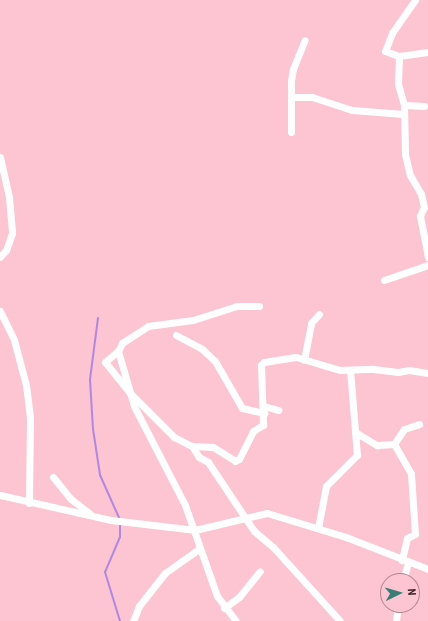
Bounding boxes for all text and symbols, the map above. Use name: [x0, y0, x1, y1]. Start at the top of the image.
north arrow: [380, 573, 420, 613]
text: N: [405, 588, 418, 596]

